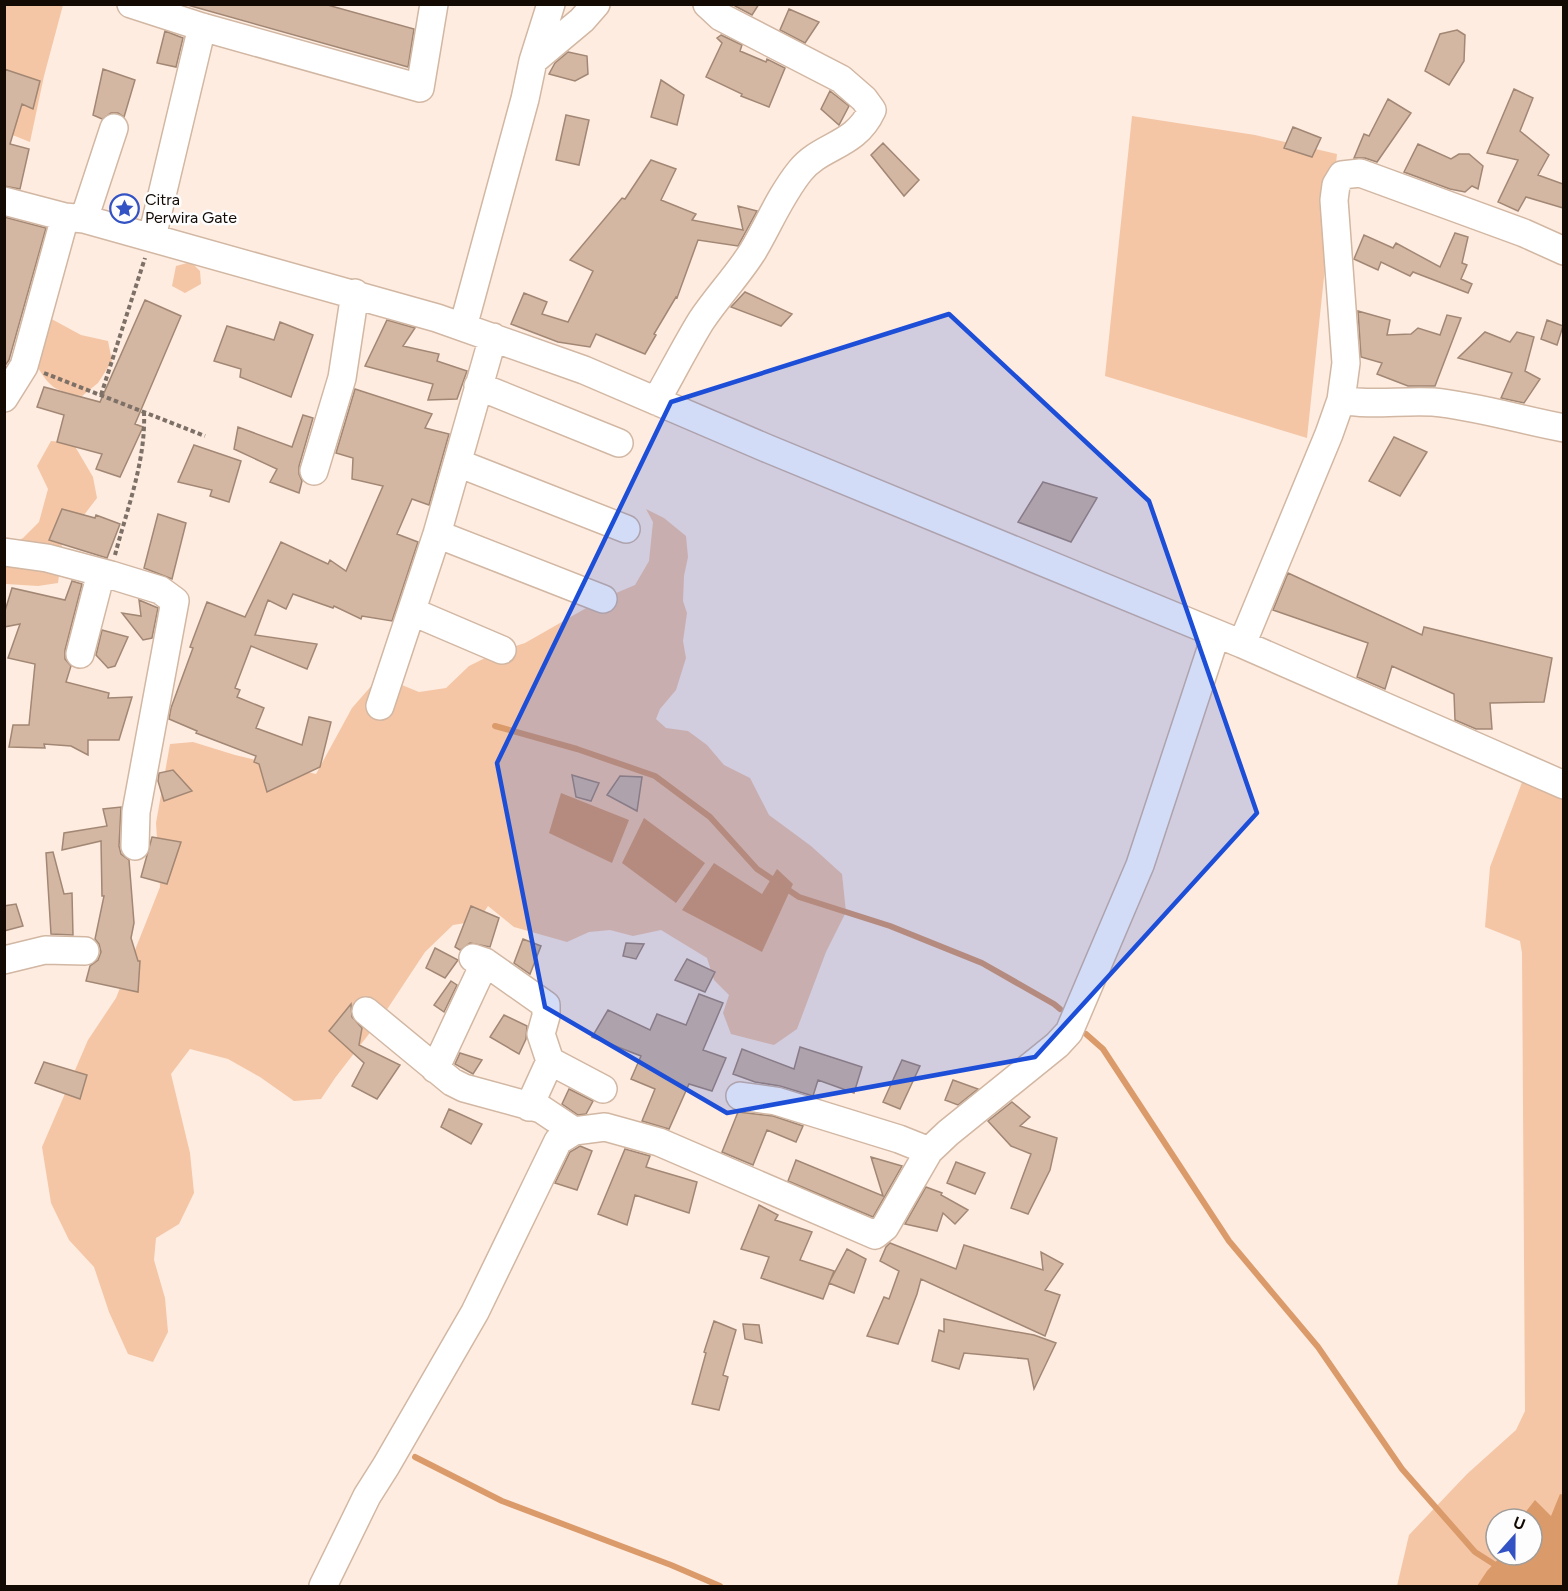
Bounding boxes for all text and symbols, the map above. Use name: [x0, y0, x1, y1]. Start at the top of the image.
place label: Citra Perwira Gate: [145, 190, 237, 227]
place icon: Citra Perwira Gate: [108, 192, 140, 224]
north arrow: [1484, 1507, 1544, 1567]
text: U: [1511, 1513, 1528, 1534]

